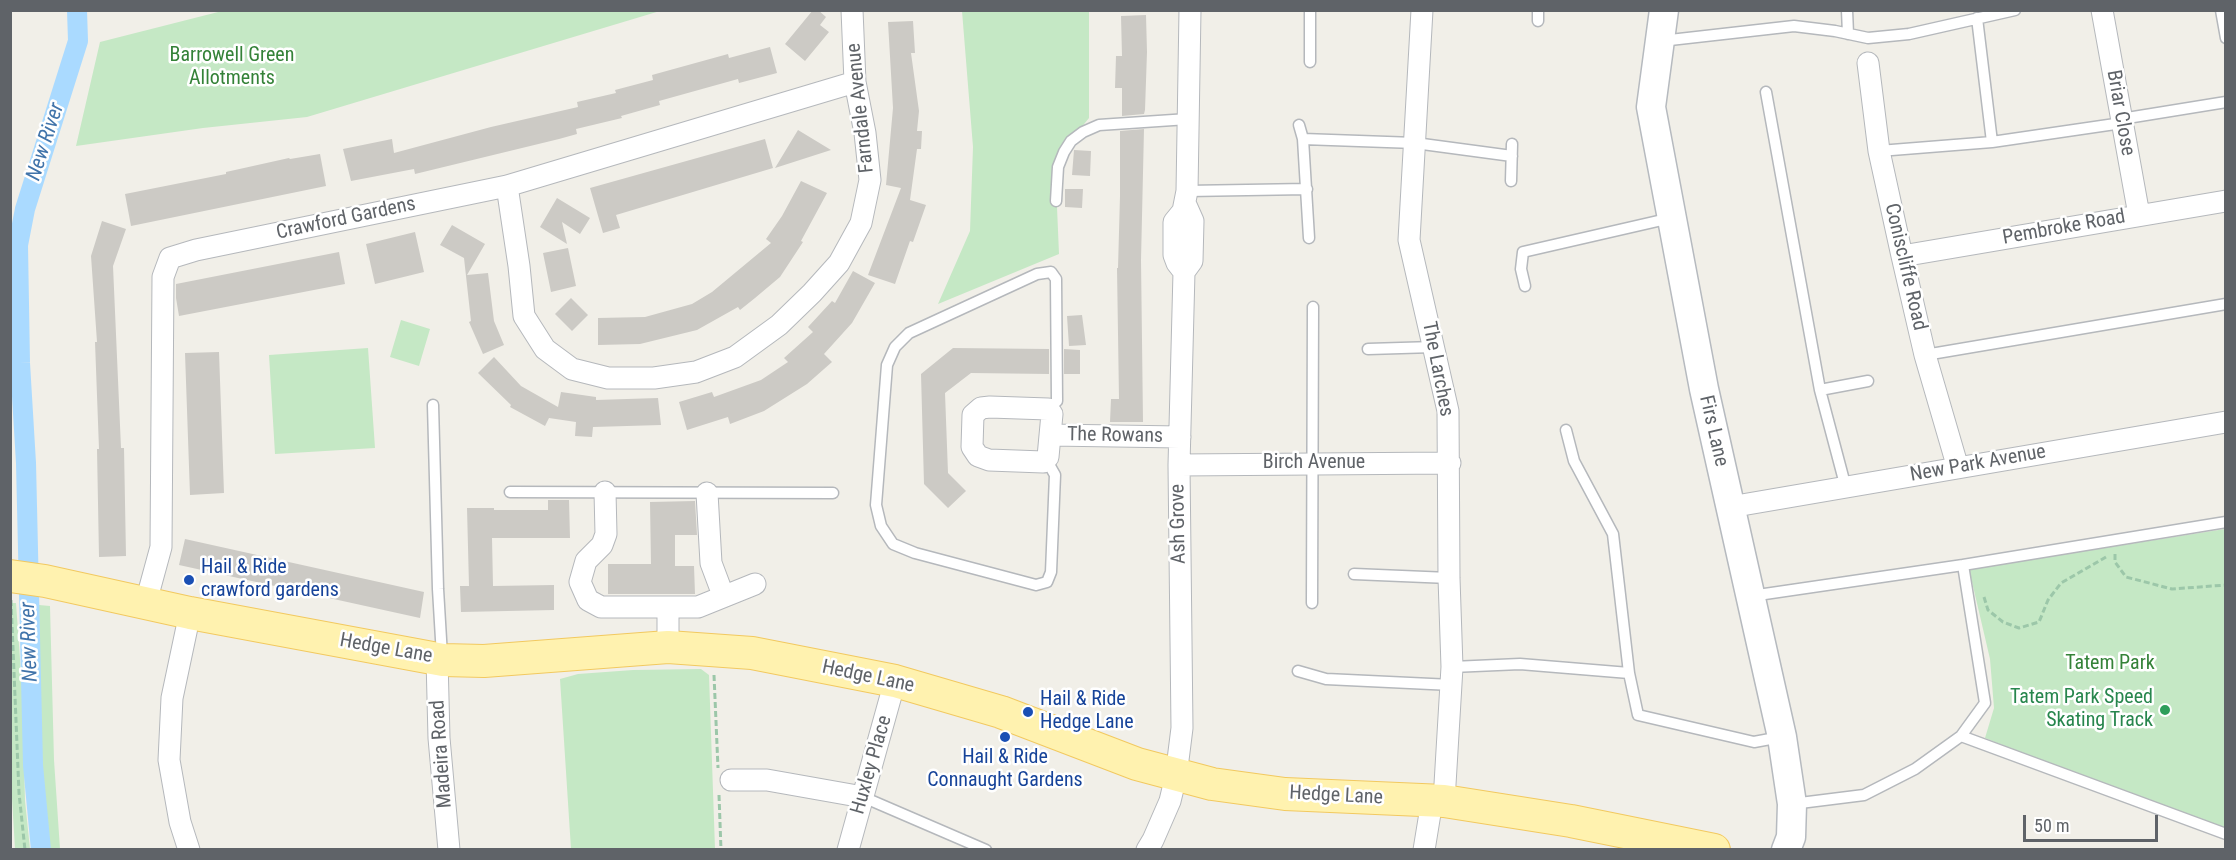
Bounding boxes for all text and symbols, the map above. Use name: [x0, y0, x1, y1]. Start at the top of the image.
street label: Farndale Avenue: [842, 42, 880, 174]
park label: Barrowell Green Allotments: [170, 44, 294, 91]
street label: Briar Close: [2101, 68, 2139, 158]
water label: New River: [22, 100, 70, 184]
street label: Crawford Gardens: [274, 193, 418, 245]
street label: Coniscliffe Road: [1879, 201, 1931, 333]
street label: Pembroke Road: [2001, 205, 2127, 251]
street label: The Larches: [1416, 319, 1458, 419]
street label: Firs Lane: [1693, 393, 1733, 469]
street label: The Rowans: [1067, 423, 1163, 449]
street label: New Park Avenue: [1908, 440, 2048, 488]
street label: Birch Avenue: [1263, 451, 1365, 475]
street label: Ash Grove: [1166, 484, 1192, 564]
place label: Hail & Ride crawford gardens: [201, 556, 339, 603]
marker: Hail & Ride crawford gardens: [182, 573, 196, 587]
water label: New River: [16, 602, 44, 682]
street label: Hedge Lane: [338, 629, 434, 669]
park label: Tatem Park: [2065, 652, 2155, 676]
street label: Hedge Lane: [820, 656, 916, 698]
place label: Tatem Park Speed Skating Track: [2010, 686, 2153, 733]
place label: Hail & Ride Hedge Lane: [1040, 688, 1134, 735]
street label: Madeira Road: [426, 699, 458, 809]
marker: Tatem Park Speed Skating Track: [2158, 703, 2172, 717]
marker: Hail & Ride Hedge Lane: [1021, 705, 1035, 719]
street label: Huxley Place: [846, 713, 898, 817]
marker: Hail & Ride Connaught Gardens: [998, 730, 1012, 744]
place label: Hail & Ride Connaught Gardens: [927, 746, 1083, 793]
street label: Hedge Lane: [1289, 782, 1383, 810]
scale bar: [2026, 803, 2161, 841]
text: 50 m: [2034, 815, 2069, 836]

